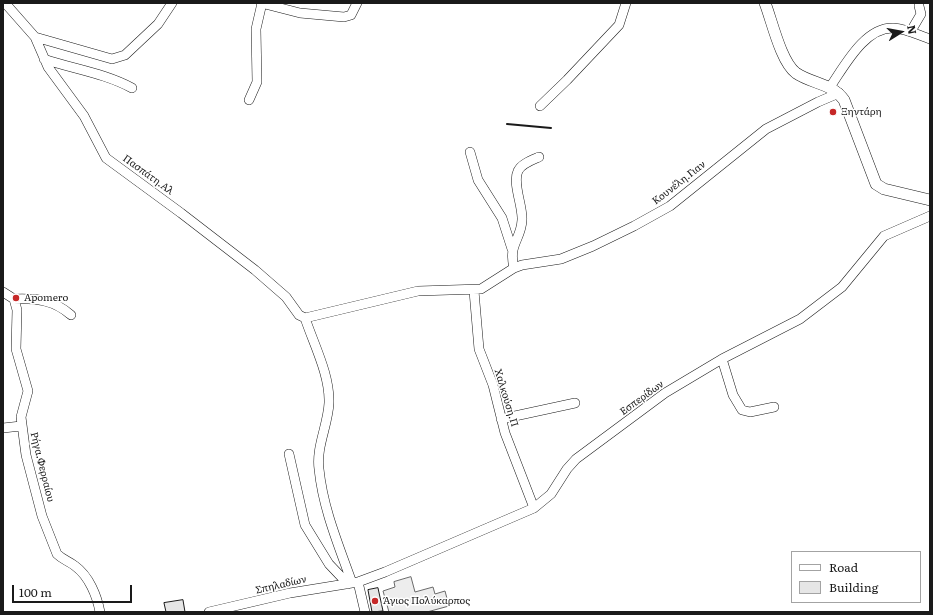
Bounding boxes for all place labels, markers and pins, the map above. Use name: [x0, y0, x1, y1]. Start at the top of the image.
place label: Ξηντάρη: [841, 106, 882, 118]
marker: Ξηντάρη: [828, 107, 838, 117]
place label: Apomero: [24, 292, 68, 304]
marker: Apomero: [11, 293, 21, 303]
place label: Άγιος Πολύκαρπος: [383, 595, 470, 607]
marker: Άγιος Πολύκαρπος: [370, 596, 380, 606]

